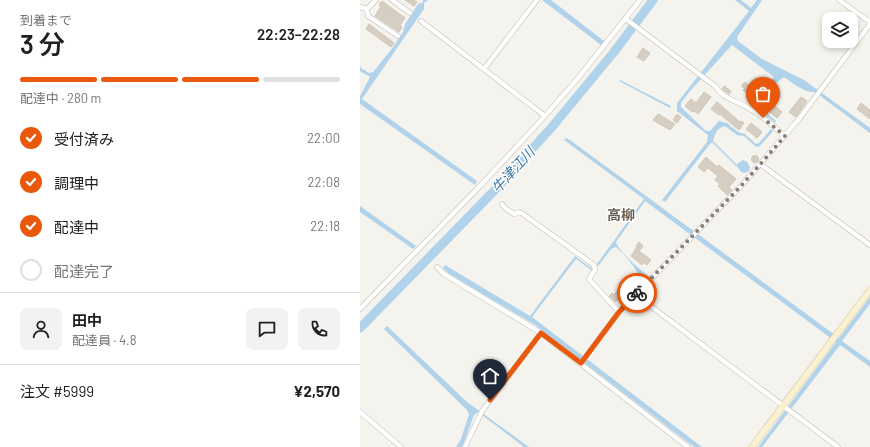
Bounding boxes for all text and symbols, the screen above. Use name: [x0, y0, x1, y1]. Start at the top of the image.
text: 到着まで: [20, 12, 72, 28]
map controls: [822, 12, 858, 48]
button: layers: [822, 12, 858, 48]
text: 22:23–22:28: [257, 25, 340, 43]
text: 3 分: [20, 28, 65, 59]
pin: [746, 77, 780, 118]
icon: bag: [752, 83, 774, 105]
text: 配達中 · 280 m: [20, 90, 101, 106]
icon: check: [20, 127, 42, 149]
text: 受付済み: [54, 130, 114, 148]
text: 22:00: [307, 130, 340, 146]
water label: 牛津江川: [488, 142, 539, 196]
icon: check: [20, 171, 42, 193]
text: 調理中: [54, 174, 99, 192]
text: 22:08: [308, 174, 340, 190]
district label: 高柳: [607, 206, 635, 223]
icon: check: [20, 215, 42, 237]
text: 配達中: [54, 218, 99, 236]
text: 22:18: [310, 218, 340, 234]
text: 配達完了: [54, 262, 114, 280]
courier: [617, 273, 657, 313]
icon: bike: [626, 282, 648, 304]
button: person: [20, 308, 62, 350]
button: chat: [246, 308, 288, 350]
button: phone: [298, 308, 340, 350]
text: 田中: [72, 311, 102, 329]
text: 配達員 · 4.8: [72, 332, 136, 348]
pin: [473, 359, 507, 400]
icon: home: [479, 365, 501, 387]
text: 注文 #5999: [20, 382, 94, 400]
text: ¥2,570: [293, 382, 340, 400]

